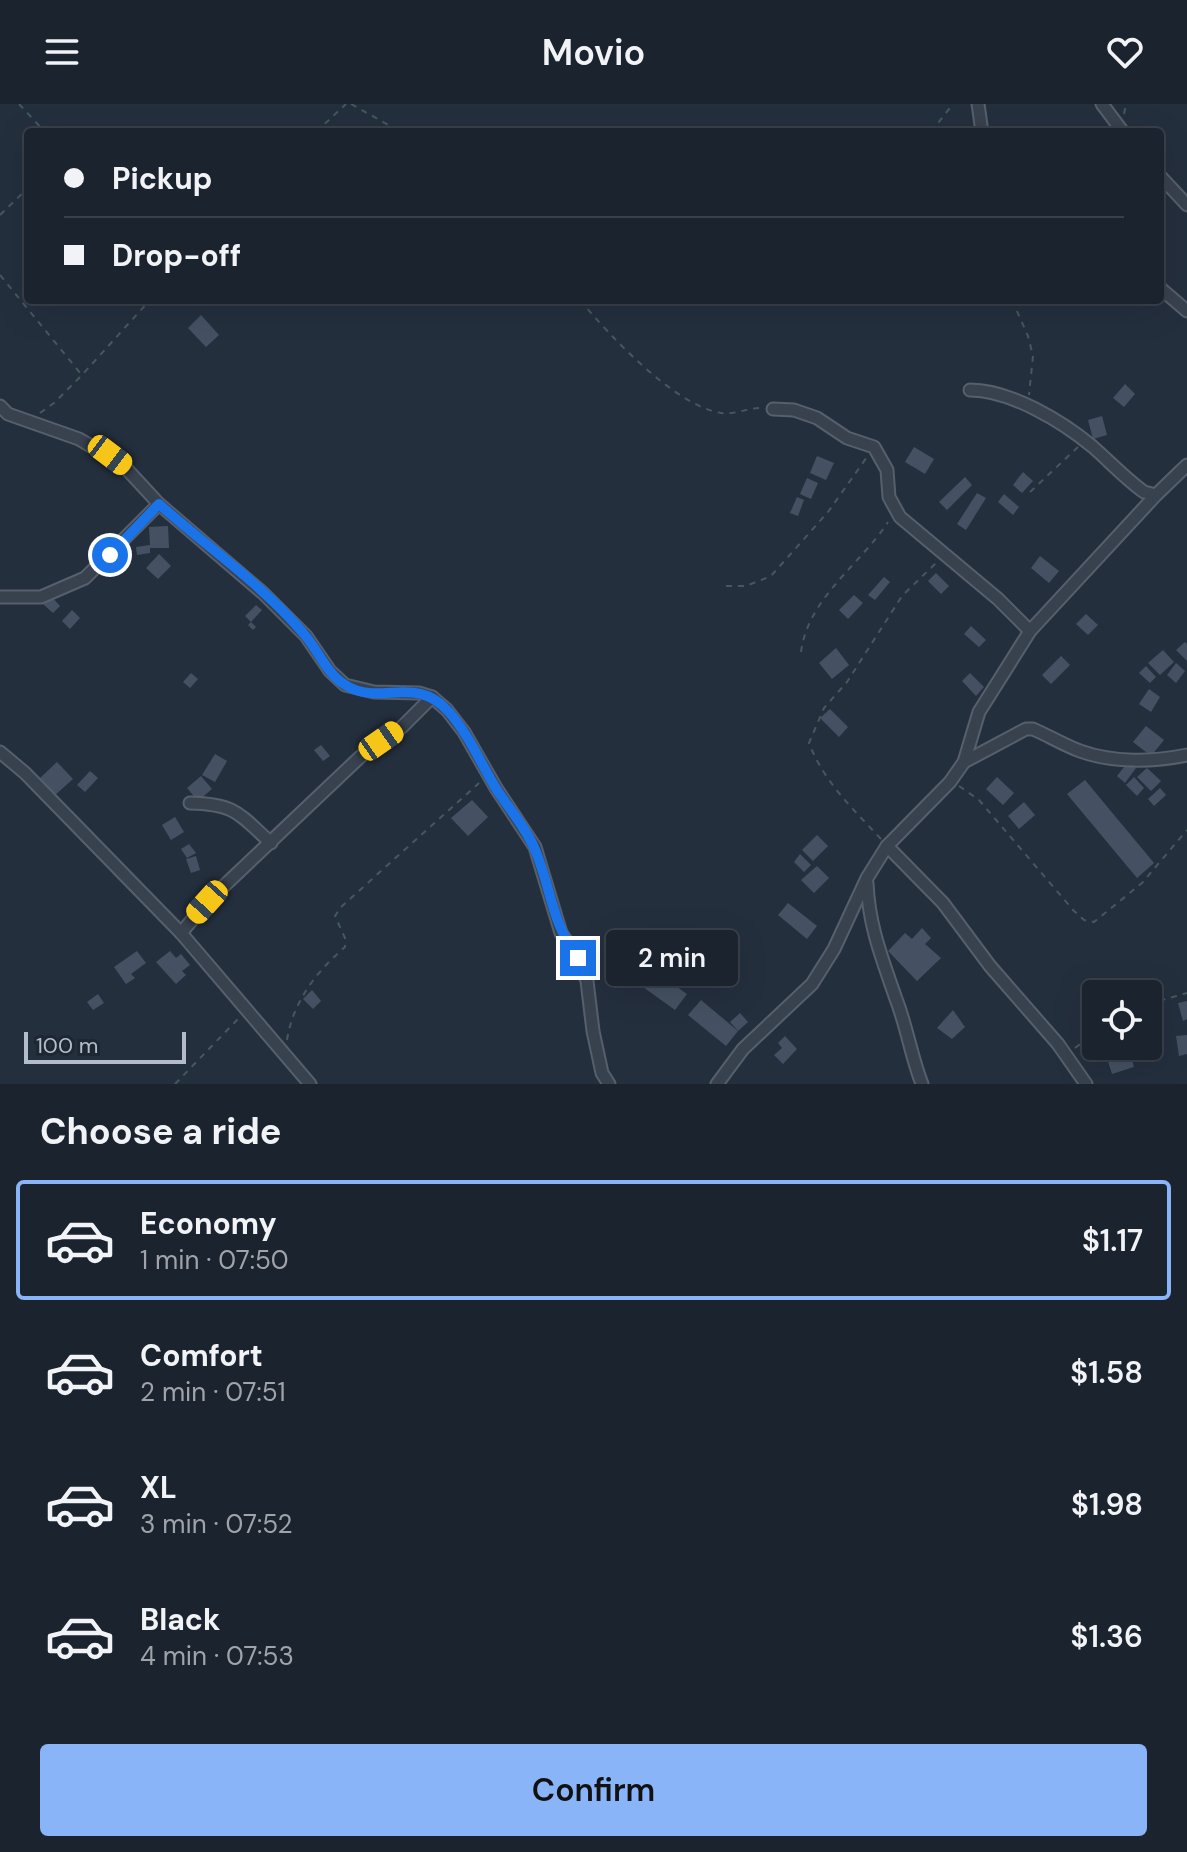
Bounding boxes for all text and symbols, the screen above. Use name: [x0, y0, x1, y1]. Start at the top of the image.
text: Movio: [542, 29, 645, 76]
icon: menu: [40, 30, 84, 74]
icon: heart: [1103, 30, 1147, 74]
text: Pickup: [112, 159, 212, 198]
text: Drop-off: [112, 236, 241, 275]
car: [84, 431, 136, 479]
route start: [92, 537, 128, 573]
car: [354, 717, 408, 765]
car: [182, 876, 232, 928]
callout: 2 min: [606, 930, 738, 986]
route end: [560, 940, 596, 976]
text: 2 min: [638, 941, 706, 975]
map controls: [1082, 980, 1162, 1060]
button: locate: [1082, 980, 1162, 1060]
scale bar: [24, 1028, 186, 1064]
text: 100 m: [36, 1031, 98, 1060]
text: Choose a ride: [40, 1108, 281, 1155]
icon: car: [44, 1204, 116, 1276]
text: Economy: [140, 1204, 277, 1243]
text: $1.17: [1082, 1221, 1143, 1260]
text: 1 min · 07:50: [140, 1243, 289, 1277]
icon: car: [44, 1336, 116, 1408]
text: Comfort: [140, 1336, 263, 1375]
text: $1.58: [1070, 1353, 1143, 1392]
text: 2 min · 07:51: [140, 1375, 286, 1409]
icon: car: [44, 1468, 116, 1540]
text: XL: [140, 1468, 177, 1507]
text: $1.98: [1071, 1485, 1143, 1524]
text: 3 min · 07:52: [140, 1507, 293, 1541]
icon: car: [44, 1600, 116, 1672]
text: Black: [140, 1600, 220, 1639]
text: $1.36: [1071, 1617, 1143, 1656]
text: 4 min · 07:53: [140, 1639, 294, 1673]
button: Confirm: [40, 1744, 1147, 1836]

